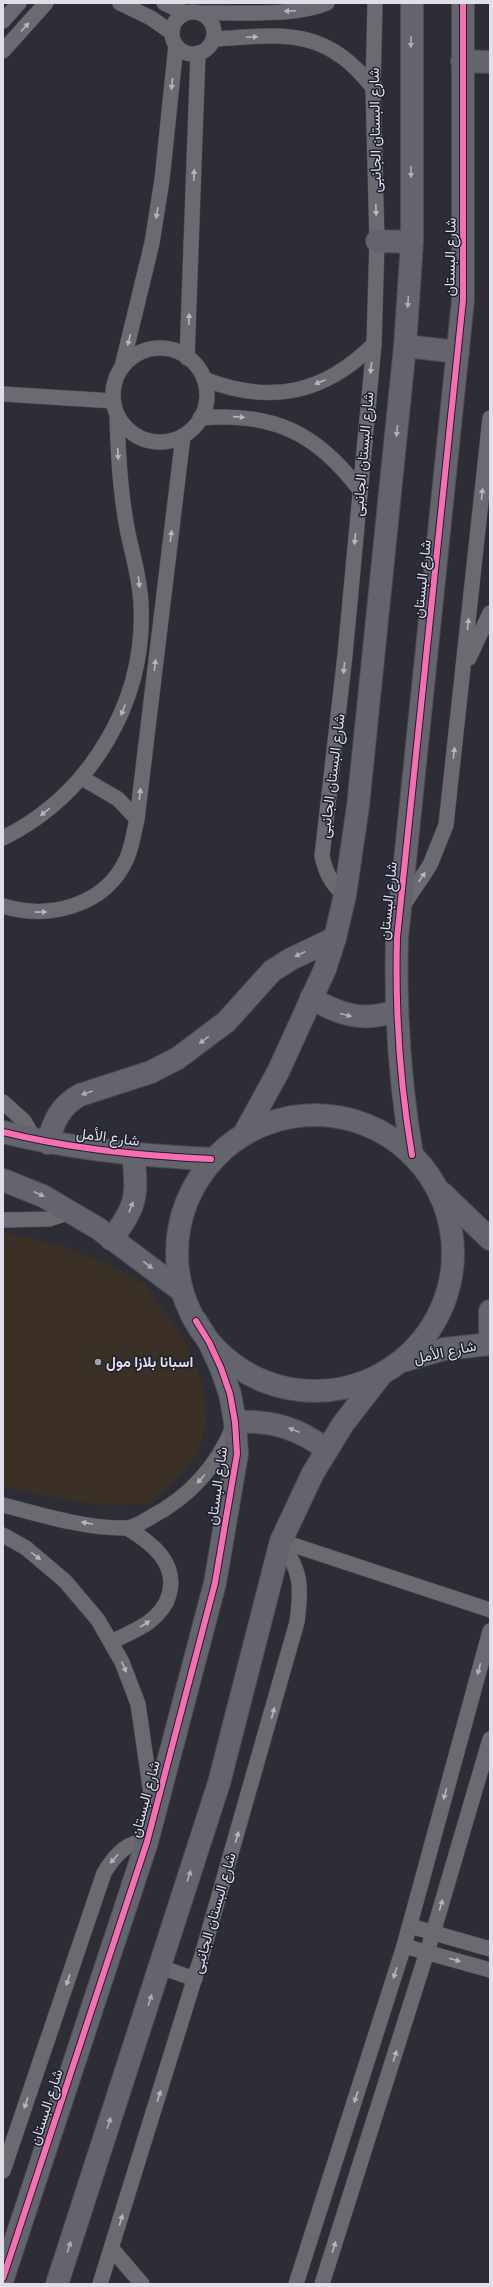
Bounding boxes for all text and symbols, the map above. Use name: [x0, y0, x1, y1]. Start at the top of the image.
one-way arrow: [284, 7, 296, 14]
one-way arrow: [20, 22, 29, 32]
one-way arrow: [246, 33, 258, 40]
one-way arrow: [408, 36, 414, 49]
street label: شارع البستان الجانبى: [365, 67, 387, 193]
one-way arrow: [169, 78, 175, 90]
one-way arrow: [408, 166, 414, 179]
one-way arrow: [190, 169, 197, 181]
one-way arrow: [373, 204, 380, 216]
one-way arrow: [154, 207, 160, 219]
street label: شارع البستان: [440, 217, 462, 297]
one-way arrow: [404, 296, 411, 308]
one-way arrow: [186, 312, 192, 325]
one-way arrow: [126, 334, 132, 346]
one-way arrow: [368, 362, 374, 374]
one-way arrow: [313, 380, 325, 386]
street label: شارع البستان الجانبى: [349, 391, 379, 517]
one-way arrow: [233, 414, 245, 421]
one-way arrow: [393, 425, 400, 437]
one-way arrow: [115, 448, 122, 460]
one-way arrow: [479, 488, 485, 500]
one-way arrow: [168, 530, 174, 542]
one-way arrow: [352, 533, 358, 545]
street label: شارع البستان: [409, 539, 437, 619]
one-way arrow: [136, 576, 142, 588]
one-way arrow: [465, 618, 472, 630]
one-way arrow: [152, 659, 159, 671]
one-way arrow: [341, 662, 347, 675]
one-way arrow: [120, 704, 126, 715]
street label: شارع البستان الجانبى: [315, 713, 351, 839]
one-way arrow: [451, 747, 457, 759]
one-way arrow: [137, 788, 143, 800]
one-way arrow: [40, 807, 51, 816]
street label: شارع البستان: [375, 861, 403, 941]
one-way arrow: [418, 872, 426, 882]
one-way arrow: [35, 909, 48, 915]
one-way arrow: [295, 951, 306, 957]
one-way arrow: [340, 1012, 352, 1018]
one-way arrow: [199, 1035, 209, 1043]
one-way arrow: [80, 1090, 92, 1096]
street label: شارع الأمل: [75, 1124, 141, 1152]
one-way arrow: [33, 1191, 45, 1197]
one-way arrow: [129, 1200, 135, 1212]
one-way arrow: [142, 1260, 153, 1269]
street label: شارع الأمل: [412, 1337, 479, 1369]
place label: اسبانا بلازا مول: [106, 1353, 193, 1371]
marker: اسبانا بلازا مول: [93, 1357, 103, 1367]
one-way arrow: [288, 1426, 300, 1432]
street label: شارع البستان: [203, 1445, 233, 1527]
one-way arrow: [196, 1474, 206, 1484]
one-way arrow: [81, 1520, 93, 1526]
one-way arrow: [30, 1552, 41, 1560]
one-way arrow: [140, 1620, 150, 1628]
one-way arrow: [121, 1662, 127, 1673]
one-way arrow: [476, 1663, 482, 1675]
one-way arrow: [270, 1706, 276, 1718]
street label: شارع البستان: [126, 1758, 166, 1840]
one-way arrow: [442, 1788, 448, 1800]
one-way arrow: [234, 1831, 240, 1843]
street label: شارع البستان الجانبى: [188, 1850, 242, 1976]
one-way arrow: [109, 1854, 119, 1864]
one-way arrow: [187, 1870, 193, 1882]
one-way arrow: [438, 1899, 444, 1911]
one-way arrow: [449, 1958, 461, 1964]
one-way arrow: [392, 1968, 398, 1980]
one-way arrow: [65, 1974, 71, 1986]
one-way arrow: [147, 1994, 153, 2006]
one-way arrow: [392, 2050, 398, 2062]
street label: شارع البستان: [25, 2066, 69, 2148]
one-way arrow: [156, 2090, 162, 2102]
one-way arrow: [352, 2091, 358, 2103]
one-way arrow: [23, 2097, 29, 2109]
one-way arrow: [107, 2117, 113, 2129]
one-way arrow: [118, 2214, 124, 2226]
one-way arrow: [66, 2241, 72, 2253]
one-way arrow: [331, 2241, 337, 2253]

